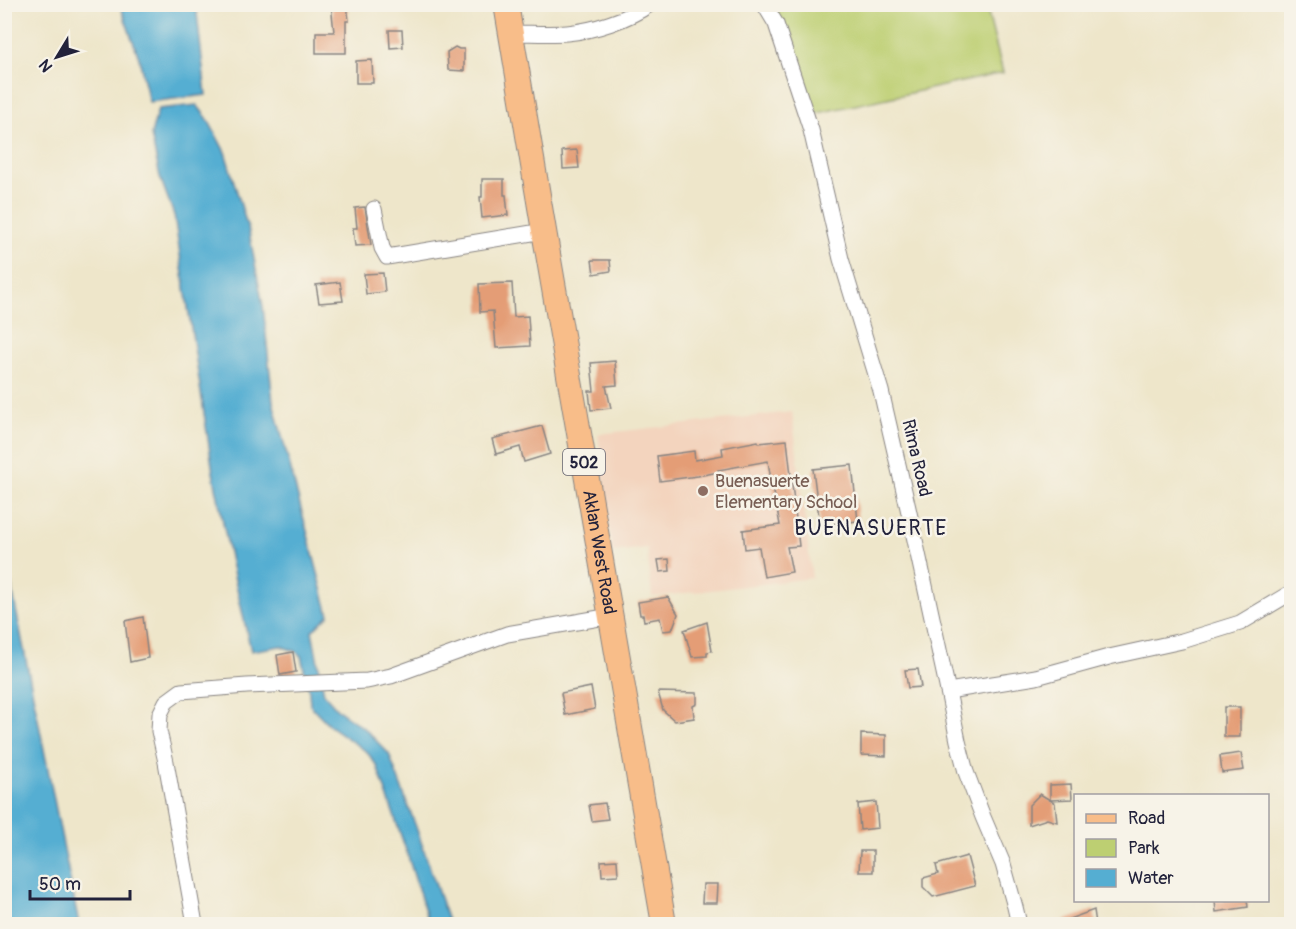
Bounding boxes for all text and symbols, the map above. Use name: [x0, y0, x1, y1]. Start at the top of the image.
north arrow: [27, 27, 87, 87]
text: N: [35, 55, 57, 76]
street label: Rima Road: [896, 417, 937, 499]
road number: 502: [563, 449, 605, 475]
place label: Buenasuerte Elementary School: [715, 470, 857, 514]
marker: Buenasuerte Elementary School: [696, 484, 710, 498]
street label: Aklan West Road: [577, 488, 621, 616]
district label: BUENASUERTE: [794, 515, 948, 542]
legend: [1074, 794, 1269, 902]
text: Road: [1128, 807, 1165, 830]
text: Park: [1128, 837, 1160, 860]
scale bar: [30, 863, 130, 901]
text: Water: [1128, 867, 1174, 890]
text: 50 m: [39, 873, 81, 896]

